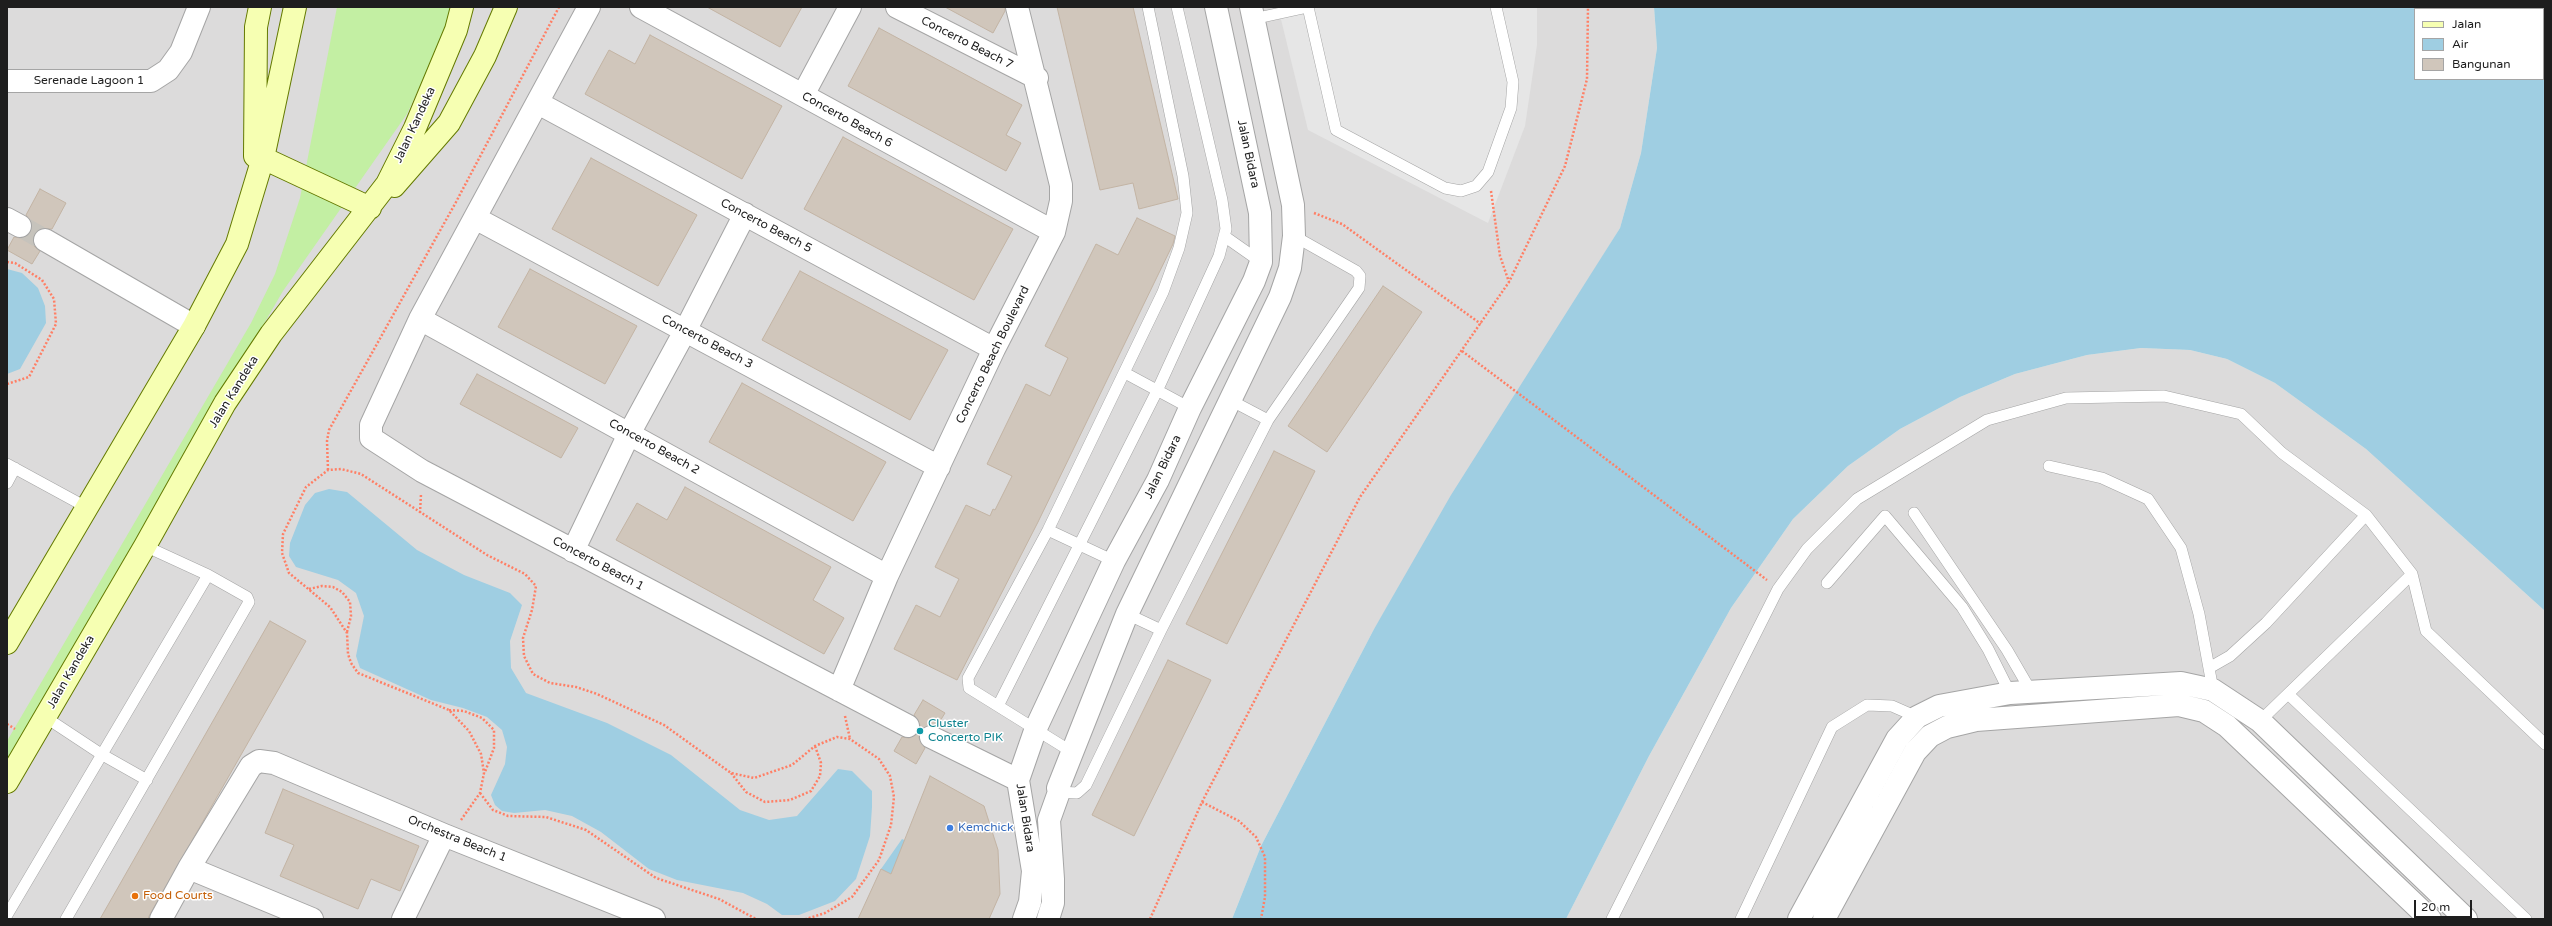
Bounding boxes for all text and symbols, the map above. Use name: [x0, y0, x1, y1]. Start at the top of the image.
legend: [2414, 8, 2544, 80]
street label: Concerto Beach 7: [918, 14, 1016, 72]
text: Jalan: [2452, 17, 2481, 31]
text: Air: [2452, 37, 2468, 51]
text: Bangunan: [2452, 57, 2511, 71]
street label: Serenade Lagoon 1: [34, 74, 144, 88]
street label: Jalan Kandeka: [391, 85, 439, 165]
street label: Concerto Beach 6: [799, 89, 895, 151]
street label: Jalan Bidara: [1234, 119, 1262, 189]
street label: Concerto Beach 5: [718, 196, 814, 256]
street label: Concerto Beach Boulevard: [953, 284, 1033, 426]
street label: Concerto Beach 3: [659, 312, 755, 372]
street label: Jalan Kandeka: [206, 353, 262, 431]
street label: Concerto Beach 2: [606, 416, 702, 478]
street label: Jalan Bidara: [1141, 433, 1185, 501]
street label: Concerto Beach 1: [550, 534, 646, 594]
street label: Jalan Kandeka: [44, 633, 98, 711]
place label: Cluster Concerto PIK: [928, 717, 1003, 745]
marker: Cluster Concerto PIK: [915, 726, 925, 736]
street label: Jalan Bidara: [1012, 783, 1038, 853]
street label: Orchestra Beach 1: [405, 813, 509, 865]
place label: Kemchick: [958, 821, 1013, 835]
marker: Kemchick: [945, 823, 955, 833]
place label: Food Courts: [143, 889, 213, 903]
marker: Food Courts: [130, 891, 140, 901]
scale bar: [2416, 892, 2474, 918]
text: 20 m: [2421, 900, 2450, 914]

